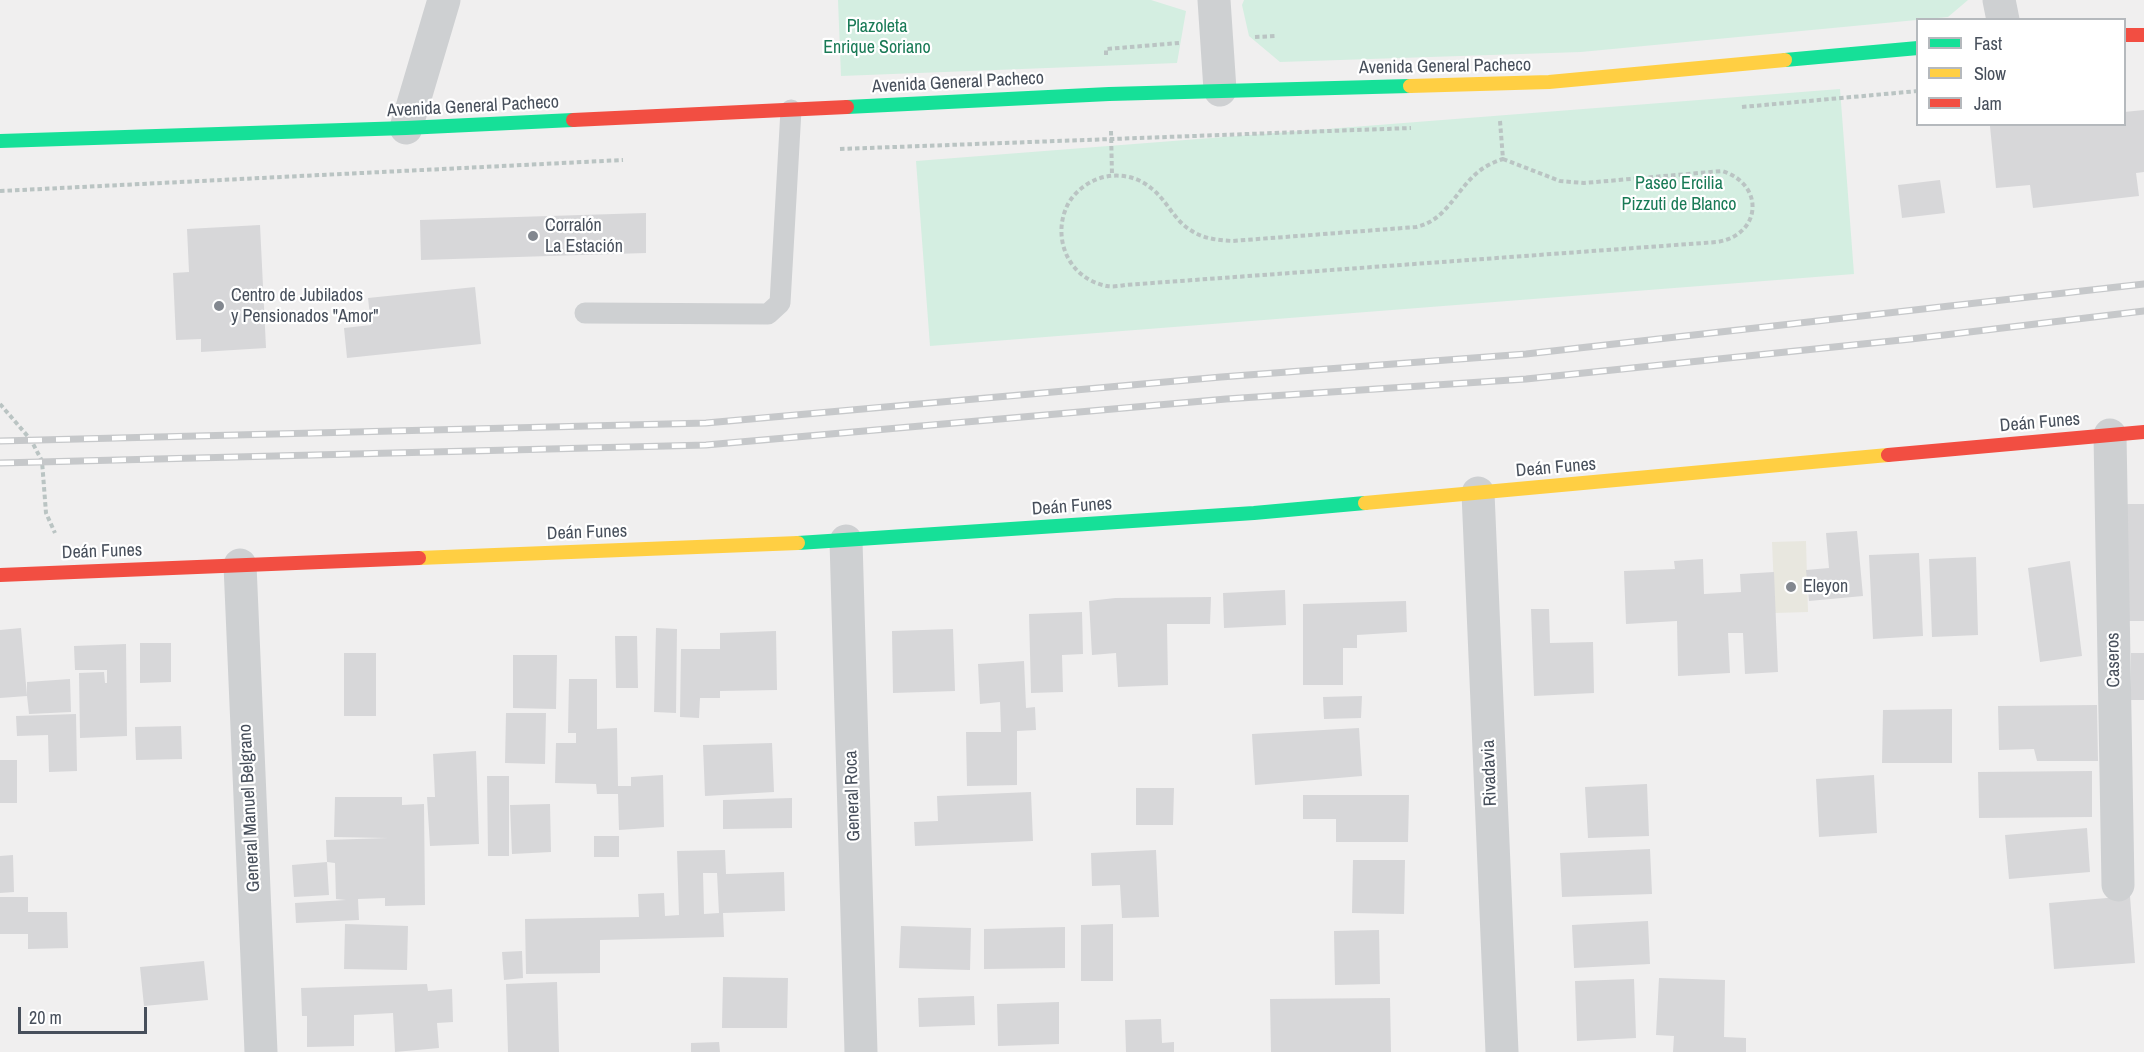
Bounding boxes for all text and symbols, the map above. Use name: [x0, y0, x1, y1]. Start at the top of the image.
park label: Plazoleta Enrique Soriano: [823, 16, 931, 58]
legend: [1916, 18, 2126, 126]
text: Fast: [1974, 31, 2002, 56]
street label: Avenida General Pacheco: [1359, 55, 1531, 79]
text: Slow: [1974, 61, 2006, 86]
street label: Avenida General Pacheco: [872, 68, 1044, 98]
text: Jam: [1974, 91, 2002, 116]
street label: Avenida General Pacheco: [387, 92, 559, 122]
park label: Paseo Ercilia Pizzuti de Blanco: [1622, 173, 1736, 216]
place label: Corralón La Estación: [545, 215, 623, 258]
marker: Corralón La Estación: [526, 229, 540, 243]
place label: Centro de Jubilados y Pensionados "Amor": [231, 285, 378, 328]
marker: Centro de Jubilados y Pensionados "Amor": [212, 299, 226, 313]
street label: Deán Funes: [1999, 409, 2081, 437]
street label: Deán Funes: [1515, 454, 1597, 482]
street label: Deán Funes: [1031, 493, 1113, 521]
street label: Deán Funes: [546, 521, 628, 545]
street label: Deán Funes: [61, 540, 143, 564]
place label: Eleyon: [1803, 576, 1848, 598]
marker: Eleyon: [1784, 580, 1798, 594]
street label: Caseros: [2103, 632, 2125, 688]
street label: General Manuel Belgrano: [235, 723, 265, 893]
street label: Rivadavia: [1478, 739, 1502, 807]
street label: General Roca: [841, 750, 865, 842]
scale bar: [21, 995, 150, 1033]
text: 20 m: [29, 1005, 62, 1030]

